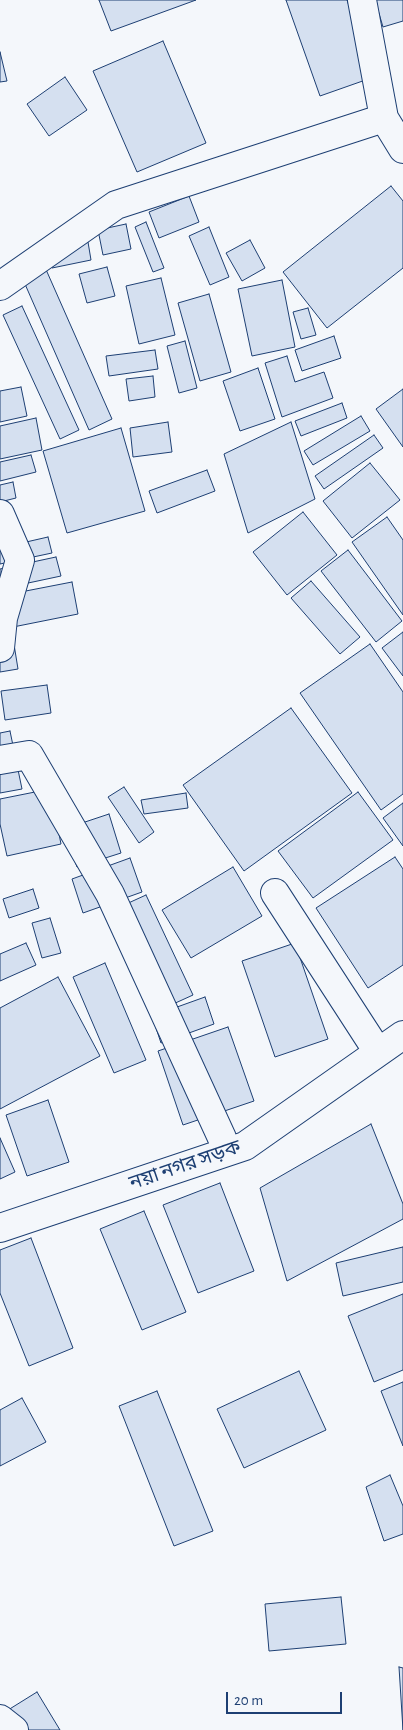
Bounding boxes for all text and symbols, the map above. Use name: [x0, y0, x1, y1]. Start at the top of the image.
street label: নয়া নগর সড়ক: [126, 1135, 244, 1195]
scale bar: [228, 1682, 344, 1714]
text: 20 m: [234, 1693, 263, 1708]

